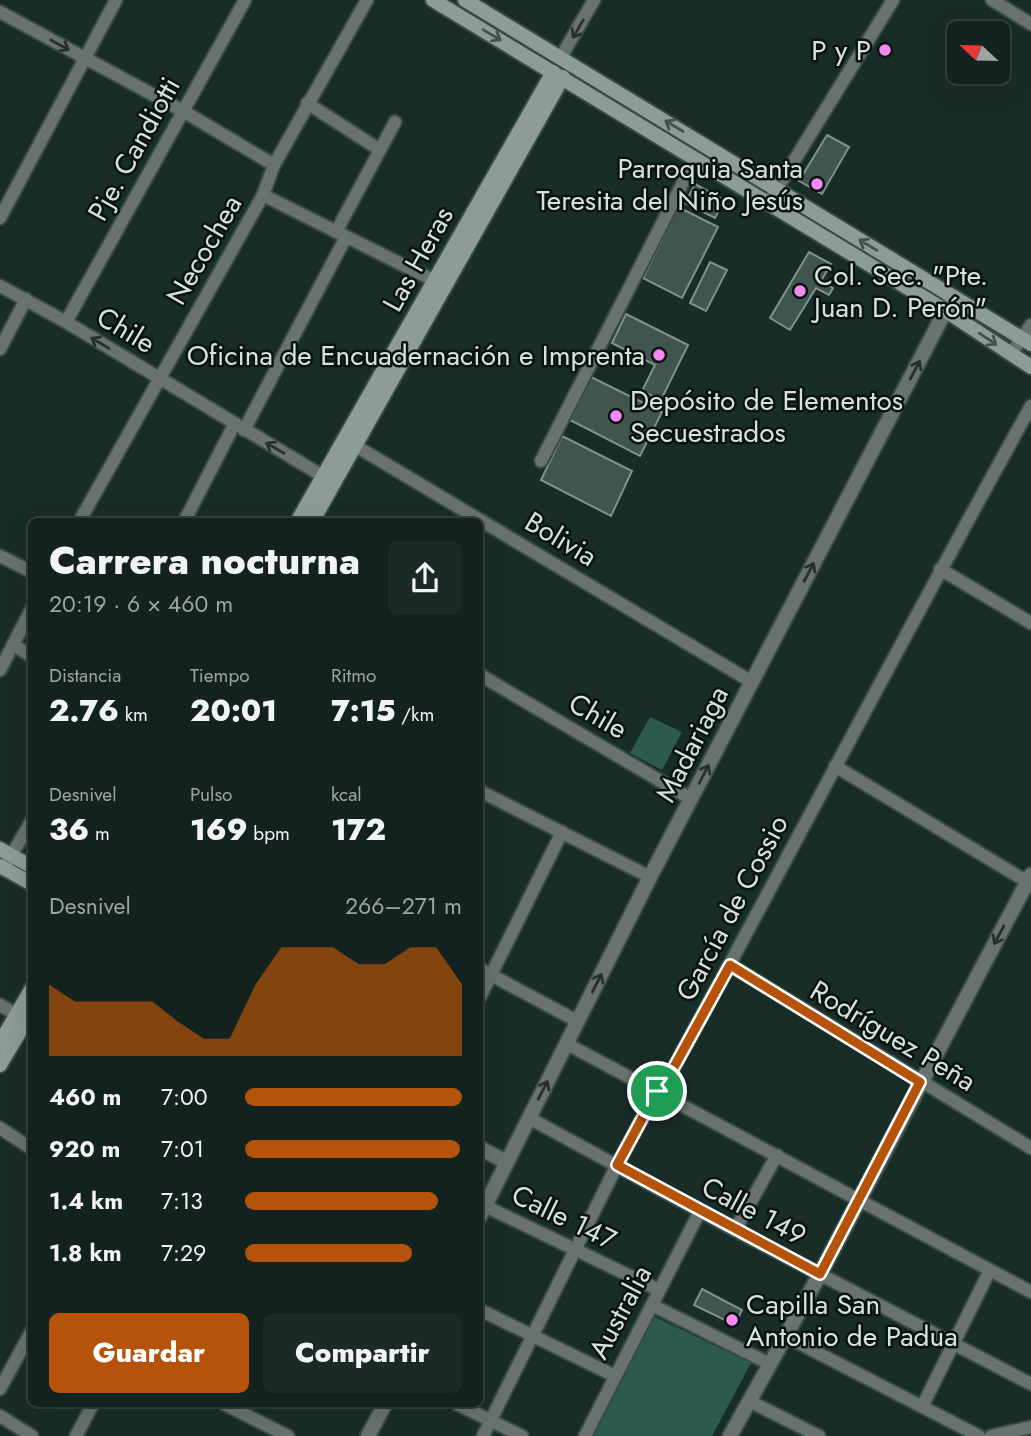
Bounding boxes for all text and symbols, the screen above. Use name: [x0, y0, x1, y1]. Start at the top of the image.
one-way arrow: [570, 18, 584, 38]
north arrow: [947, 21, 1010, 84]
map controls: [947, 21, 1010, 84]
one-way arrow: [481, 28, 501, 42]
place label: P y P: [811, 30, 871, 71]
one-way arrow: [49, 38, 69, 52]
marker: P y P: [877, 42, 893, 58]
street label: Pje. Candiotti: [78, 70, 190, 228]
one-way arrow: [665, 119, 685, 133]
place label: Parroquia Santa Teresita del Niño Jesús: [537, 148, 803, 221]
marker: Parroquia Santa Teresita del Niño Jesús: [809, 176, 825, 192]
street label: Necochea: [156, 187, 252, 313]
street label: Las Heras: [372, 199, 464, 319]
one-way arrow: [859, 237, 879, 251]
place label: Col. Sec. "Pte. Juan D. Perón": [810, 255, 988, 328]
marker: Col. Sec. "Pte. Juan D. Perón": [792, 283, 808, 299]
street label: Chile: [89, 296, 163, 364]
one-way arrow: [978, 332, 997, 346]
place label: Oficina de Encuadernación e Imprenta: [187, 335, 645, 376]
one-way arrow: [91, 336, 111, 350]
marker: Oficina de Encuadernación e Imprenta: [651, 347, 667, 363]
one-way arrow: [908, 360, 922, 381]
place label: Depósito de Elementos Secuestrados: [630, 380, 903, 453]
marker: Depósito de Elementos Secuestrados: [608, 408, 624, 424]
one-way arrow: [266, 441, 286, 455]
street label: Bolivia: [517, 501, 605, 577]
text: Carrera nocturna: [49, 533, 360, 588]
button: share: [388, 541, 462, 615]
one-way arrow: [803, 562, 817, 583]
text: 20:19 · 6 × 460 m: [49, 587, 233, 621]
text: Distancia: [49, 662, 121, 689]
text: Tiempo: [190, 662, 250, 689]
text: Ritmo: [331, 662, 376, 689]
street label: Madariaga: [645, 679, 739, 809]
street label: Chile: [561, 683, 635, 749]
text: 2.76: [49, 689, 119, 732]
text: 20:01: [190, 689, 277, 732]
text: 7:15: [331, 689, 396, 732]
text: km: [119, 701, 148, 728]
text: /km: [396, 701, 434, 728]
one-way arrow: [698, 764, 712, 785]
text: Desnivel: [49, 781, 117, 808]
text: Pulso: [190, 781, 232, 808]
text: kcal: [331, 781, 362, 808]
text: 36: [49, 808, 89, 851]
text: 169: [190, 808, 248, 851]
text: 172: [331, 808, 386, 851]
street label: García de Cossio: [666, 808, 798, 1008]
text: m: [89, 820, 110, 847]
text: bpm: [248, 820, 290, 847]
text: Desnivel: [49, 889, 131, 923]
text: 266–271 m: [345, 889, 462, 923]
one-way arrow: [992, 924, 1005, 945]
street label: Rodríguez Peña: [802, 970, 984, 1102]
one-way arrow: [590, 973, 604, 994]
pin: [627, 1061, 687, 1121]
icon: arrive: [638, 1072, 676, 1110]
text: 460 m: [49, 1080, 121, 1114]
text: 7:00: [161, 1080, 208, 1114]
one-way arrow: [537, 1080, 551, 1101]
text: 920 m: [49, 1132, 120, 1166]
text: 7:01: [161, 1132, 204, 1166]
street label: Calle 149: [694, 1166, 814, 1256]
street label: Calle 147: [505, 1174, 624, 1260]
text: 1.4 km: [49, 1184, 123, 1218]
text: 7:13: [161, 1184, 203, 1218]
text: 1.8 km: [49, 1236, 122, 1270]
text: 7:29: [161, 1236, 206, 1270]
street label: Australia: [578, 1258, 662, 1366]
place label: Capilla San Antonio de Padua: [746, 1284, 958, 1357]
marker: Capilla San Antonio de Padua: [724, 1312, 740, 1328]
button: Guardar: [49, 1313, 249, 1393]
button: Compartir: [263, 1313, 462, 1393]

